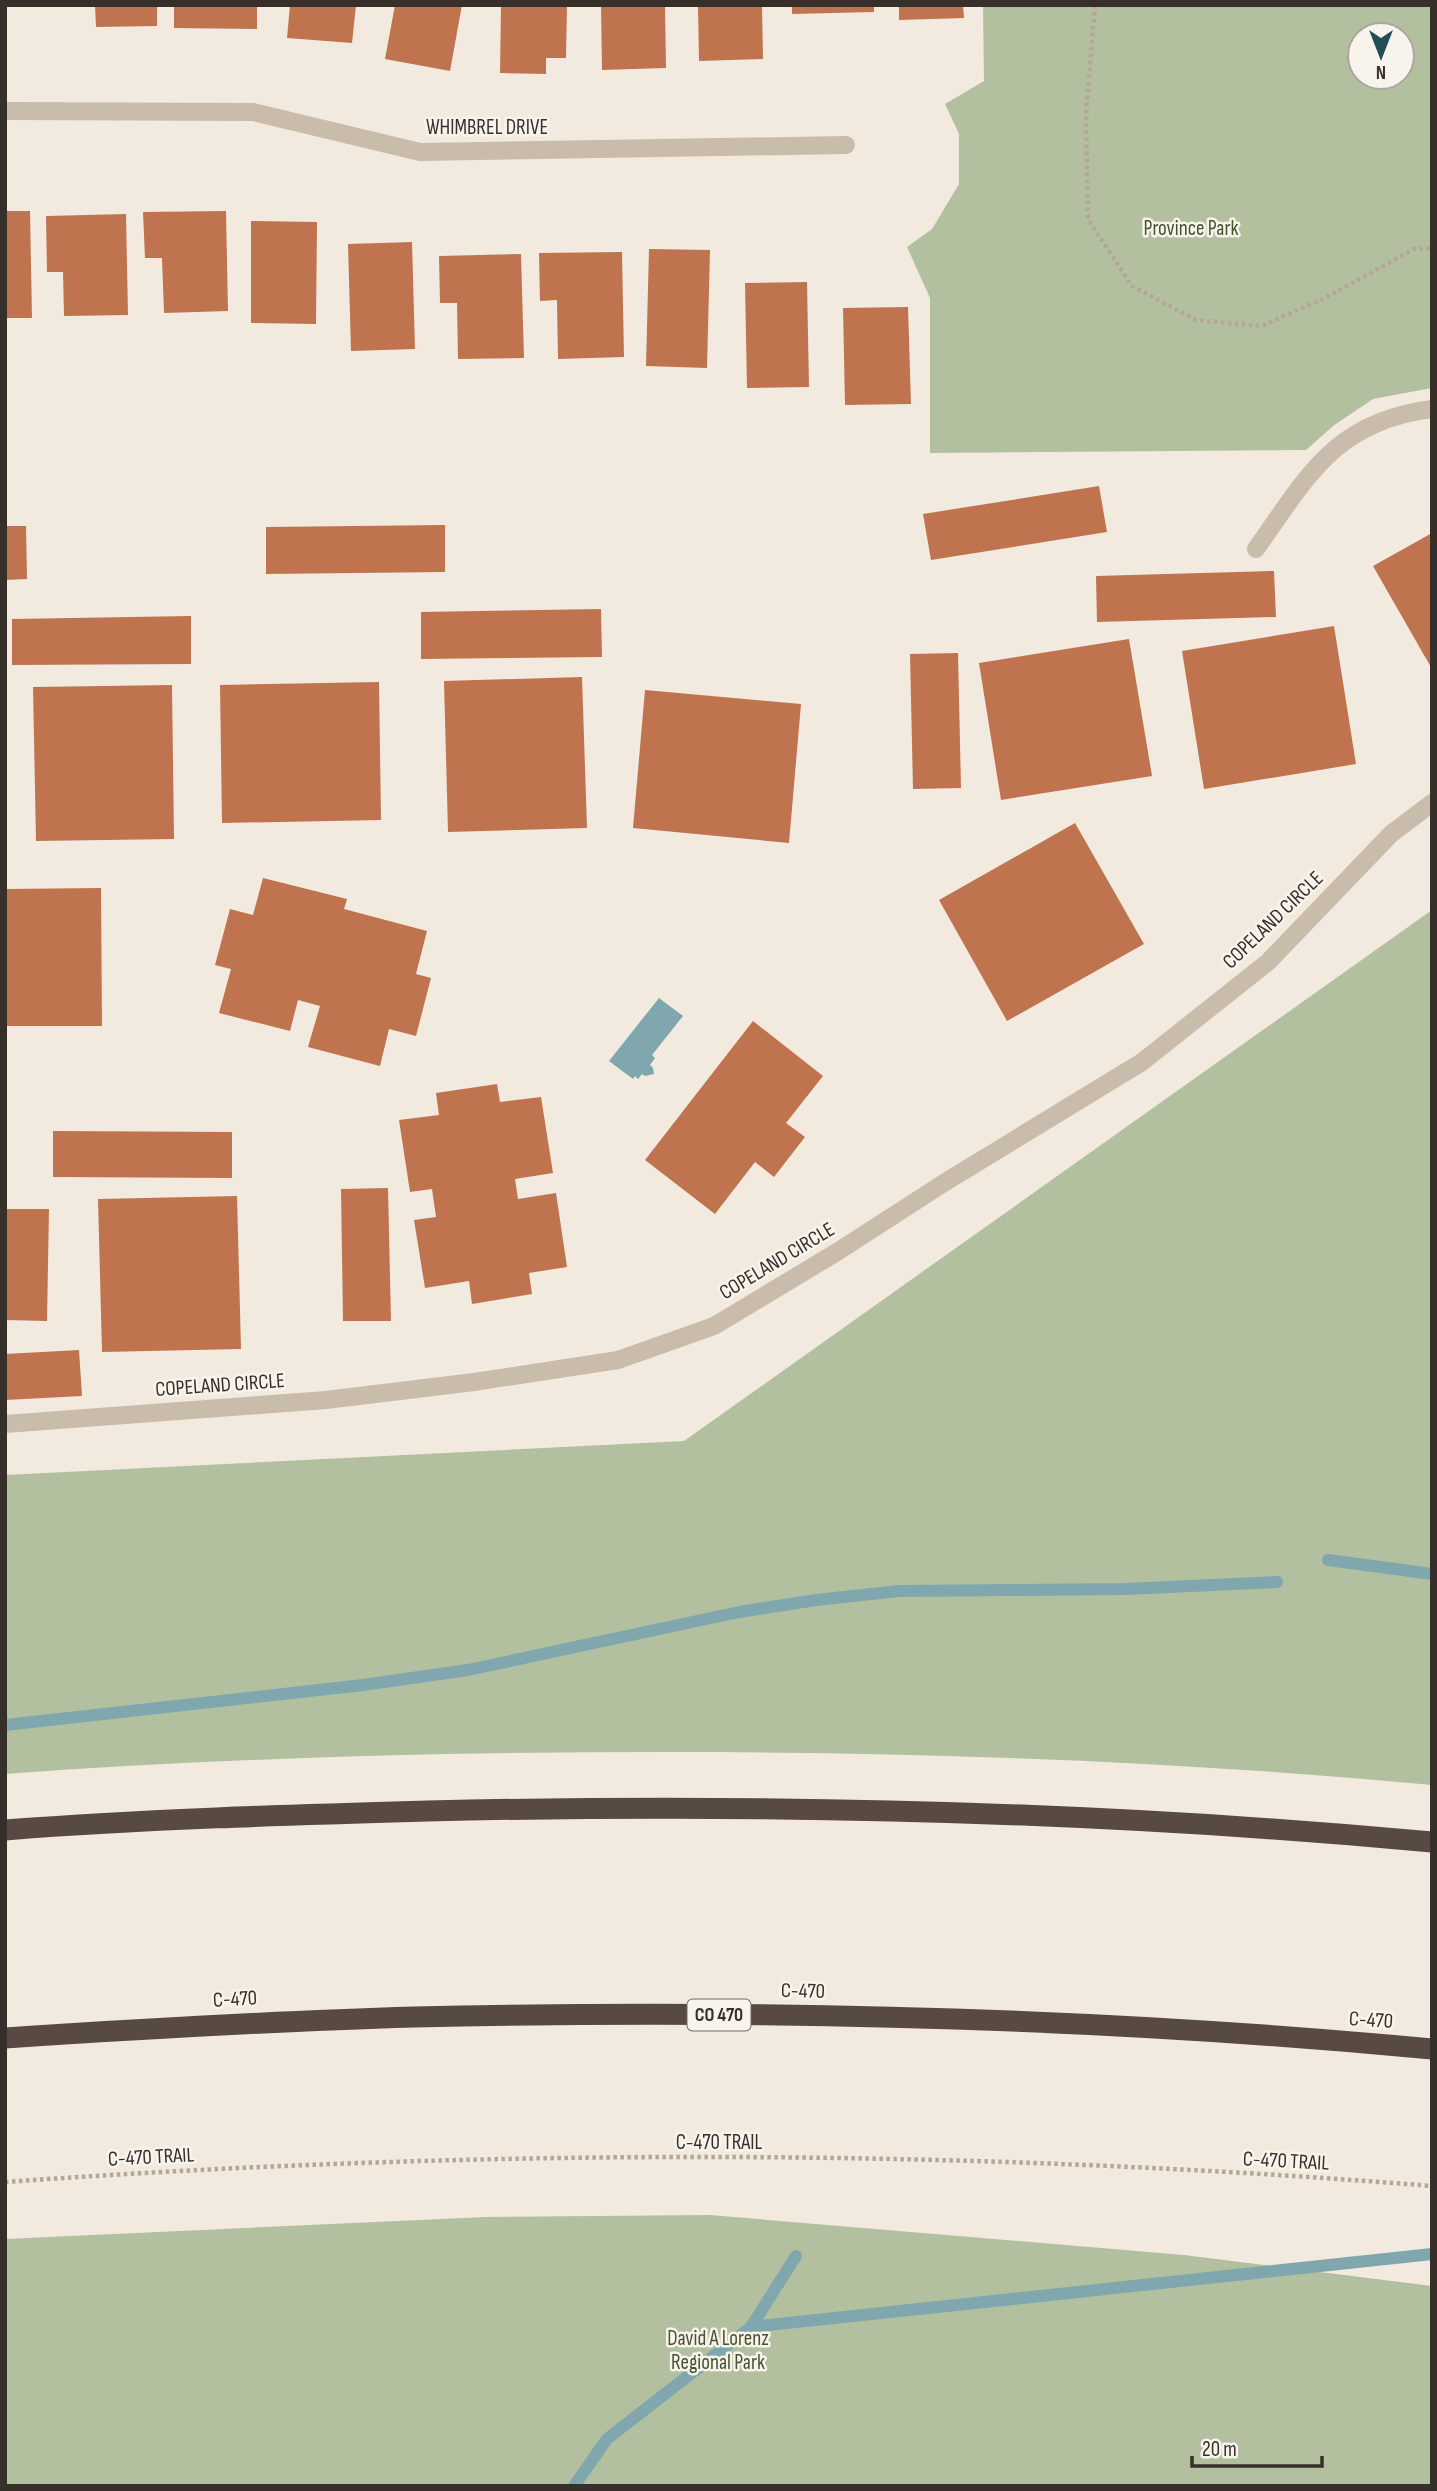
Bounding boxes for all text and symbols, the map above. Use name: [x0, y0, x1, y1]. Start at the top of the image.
north arrow: [1346, 21, 1416, 91]
text: N: [1376, 60, 1386, 83]
street label: WHIMBREL DRIVE: [426, 115, 548, 140]
park label: Province Park: [1144, 216, 1238, 241]
street label: COPELAND CIRCLE: [1218, 866, 1328, 974]
street label: COPELAND CIRCLE: [715, 1217, 839, 1305]
street label: COPELAND CIRCLE: [154, 1368, 286, 1402]
street label: C-470: [781, 1978, 825, 2004]
street label: C-470: [212, 1985, 258, 2013]
road number: CO 470: [688, 1999, 750, 2030]
street label: C-470: [1348, 2006, 1394, 2034]
street label: C-470 TRAIL: [676, 2130, 762, 2155]
street label: C-470 TRAIL: [107, 2142, 195, 2172]
street label: C-470 TRAIL: [1242, 2146, 1330, 2176]
park label: David A Lorenz Regional Park: [667, 2326, 769, 2375]
scale bar: [1192, 2424, 1322, 2468]
text: 20 m: [1202, 2437, 1237, 2462]

